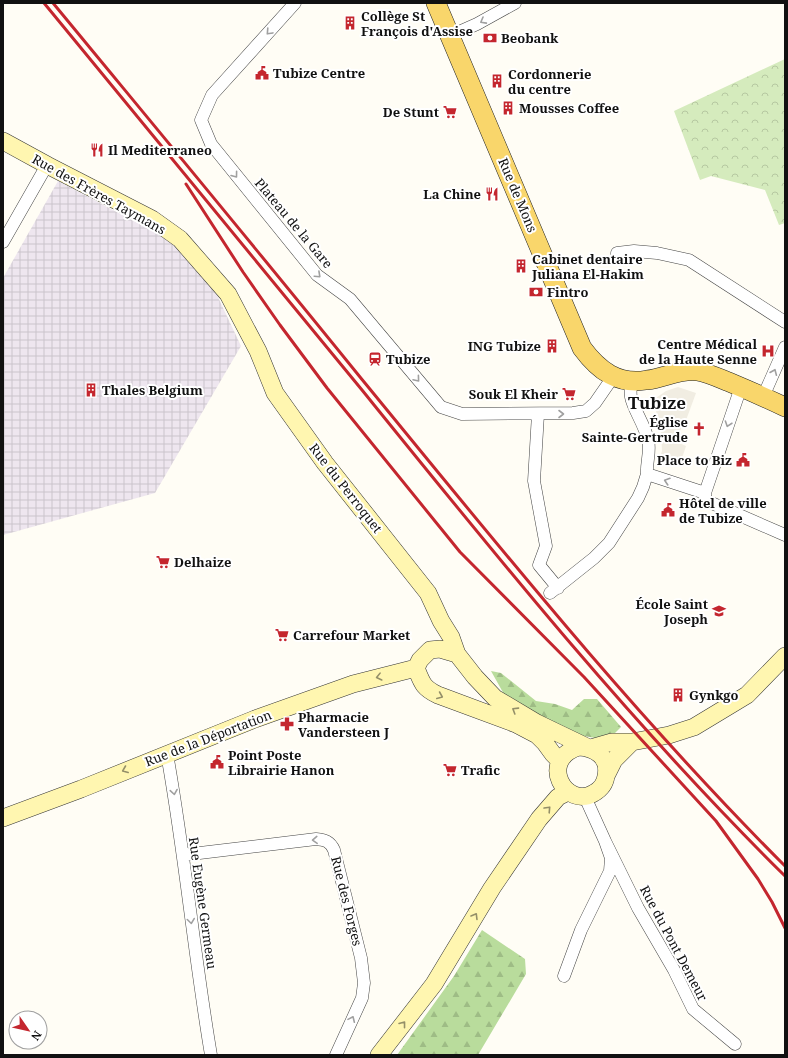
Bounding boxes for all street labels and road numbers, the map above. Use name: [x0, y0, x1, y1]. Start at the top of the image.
street label: Rue des Frères Taymans: [29, 150, 169, 238]
street label: Rue de Mons: [494, 155, 542, 235]
street label: Plateau de la Gare: [251, 174, 337, 272]
street label: Rue du Perroquet: [305, 439, 387, 537]
street label: Rue de la Déportation: [142, 705, 275, 771]
street label: Rue Eugène Germeau: [185, 836, 221, 970]
street label: Rue des Forges: [327, 854, 367, 948]
street label: Rue du Pont Demeur: [636, 882, 712, 1004]

